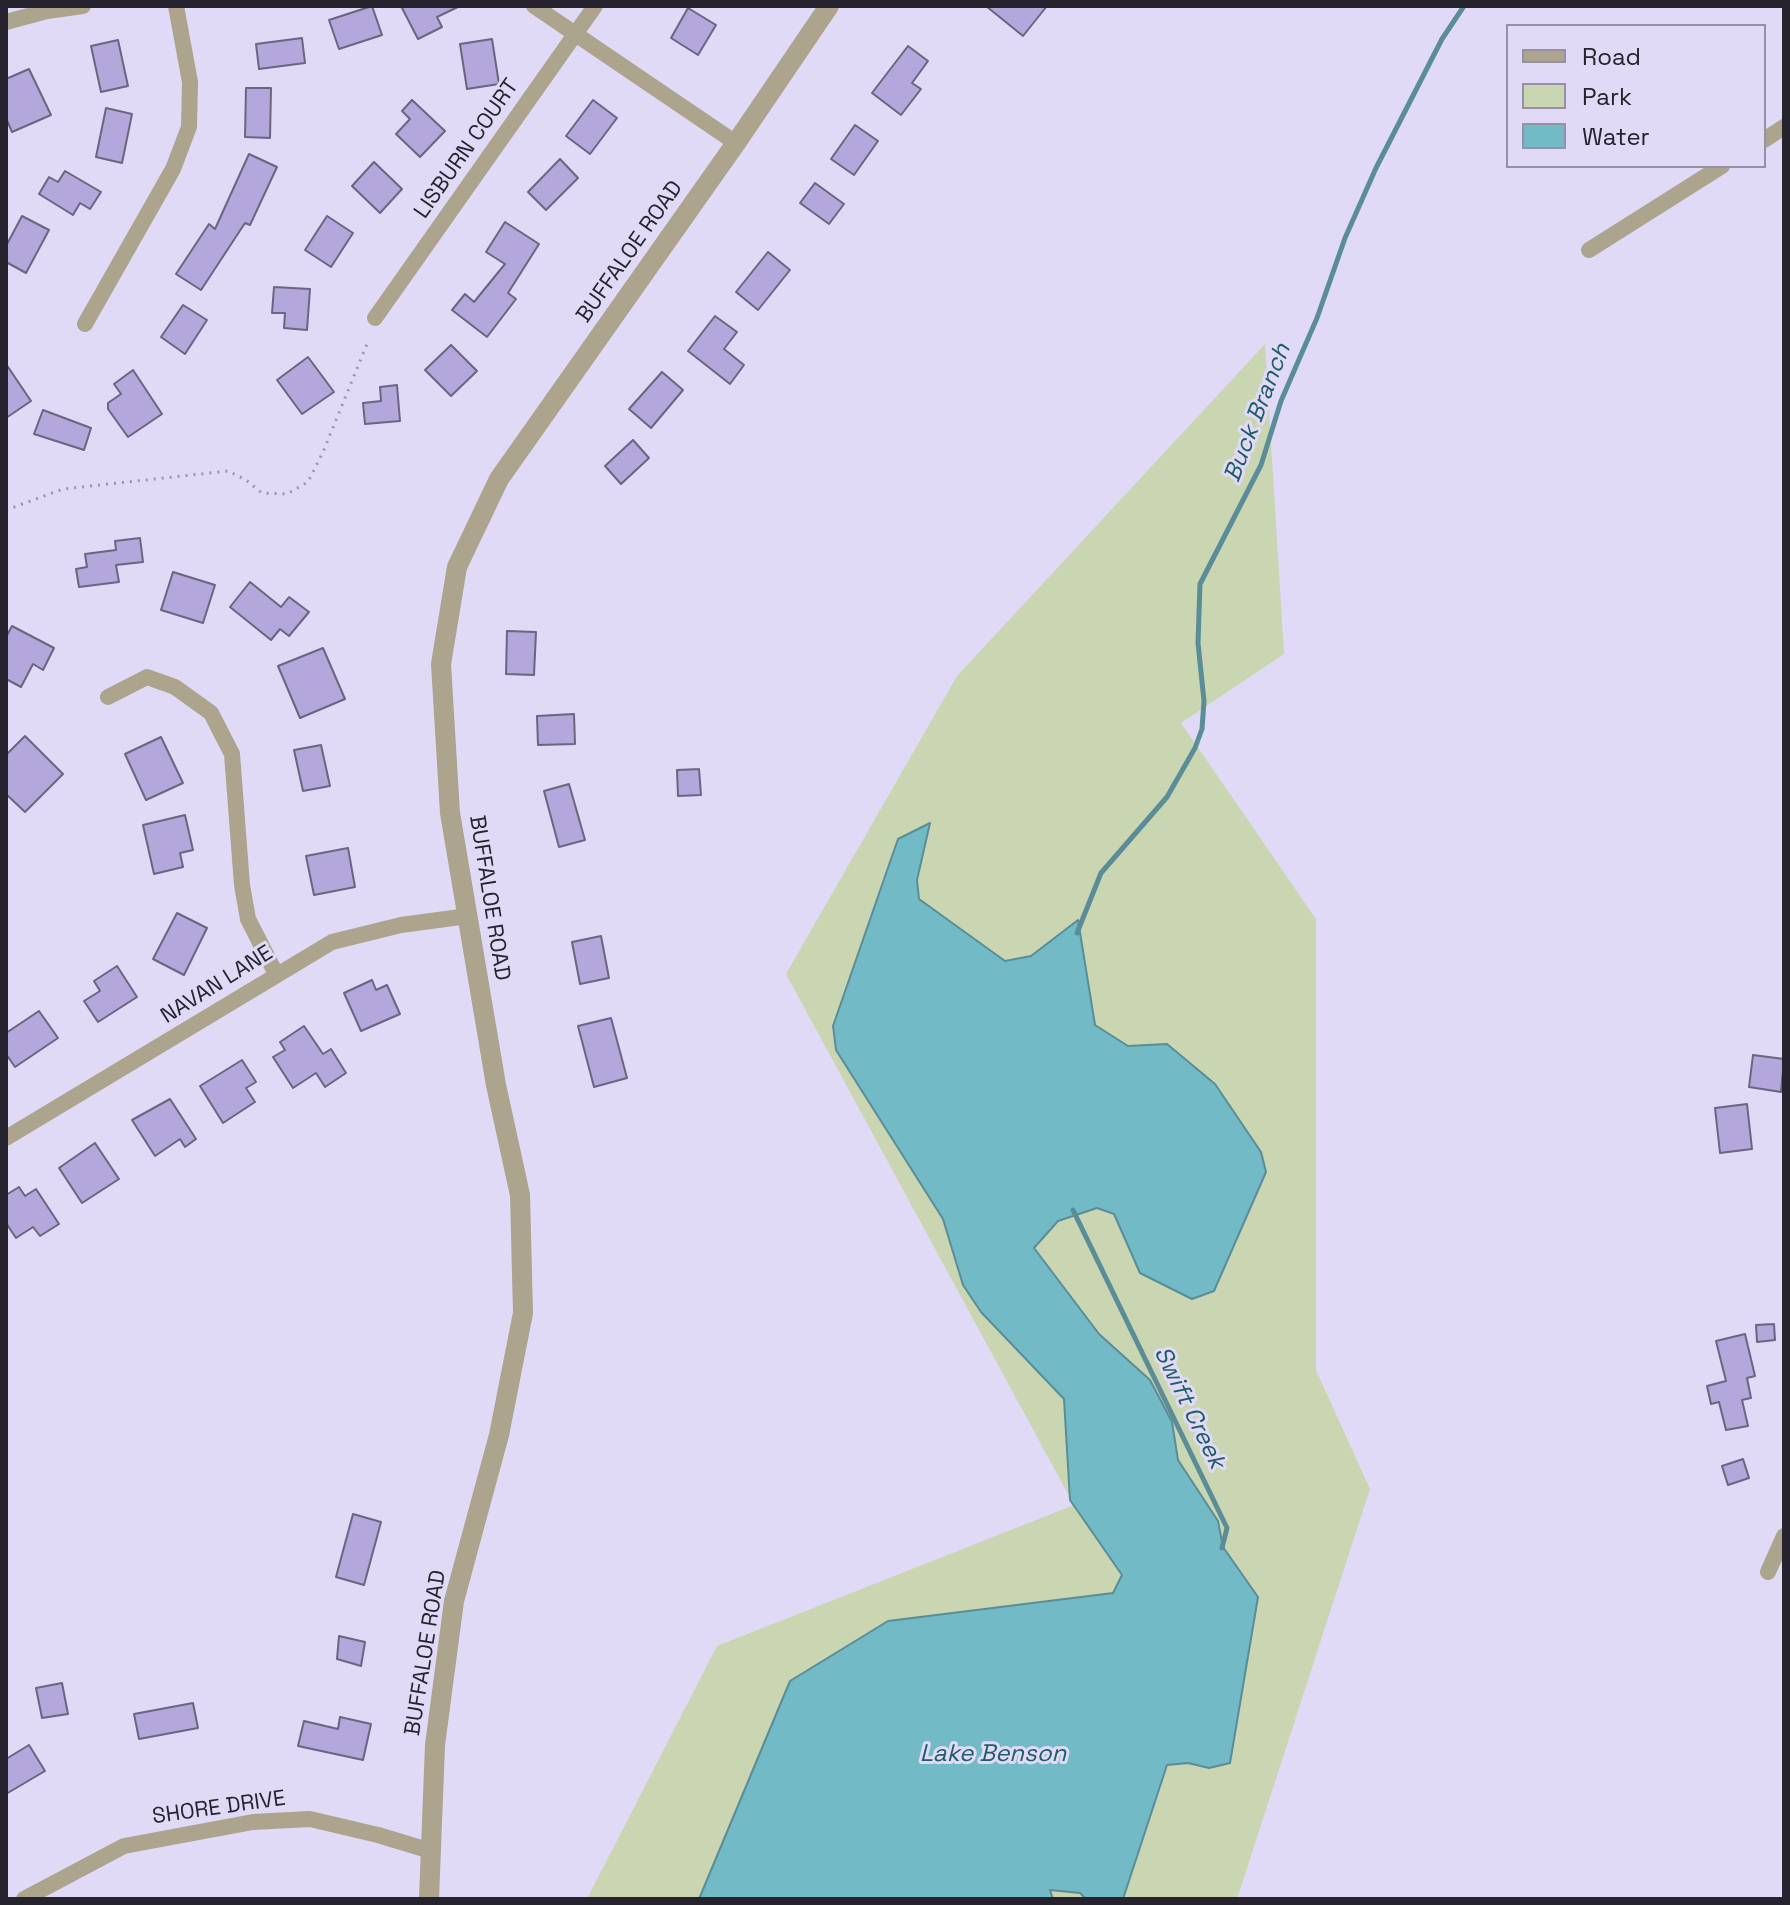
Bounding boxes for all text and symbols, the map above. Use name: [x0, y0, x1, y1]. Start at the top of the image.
legend: [1506, 24, 1766, 168]
text: Road: [1582, 41, 1641, 72]
street label: LISBURN COURT: [409, 74, 525, 224]
text: Park: [1582, 81, 1632, 112]
text: Water: [1582, 121, 1650, 152]
street label: BUFFALOE ROAD: [571, 176, 689, 328]
water label: Buck Branch: [1218, 340, 1298, 486]
street label: BUFFALOE ROAD: [463, 813, 515, 983]
street label: NAVAN LANE: [156, 940, 278, 1030]
water label: Swift Creek: [1147, 1342, 1231, 1474]
street label: BUFFALOE ROAD: [400, 1568, 452, 1738]
water label: Lake Benson: [920, 1740, 1066, 1768]
street label: SHORE DRIVE: [151, 1786, 287, 1830]

